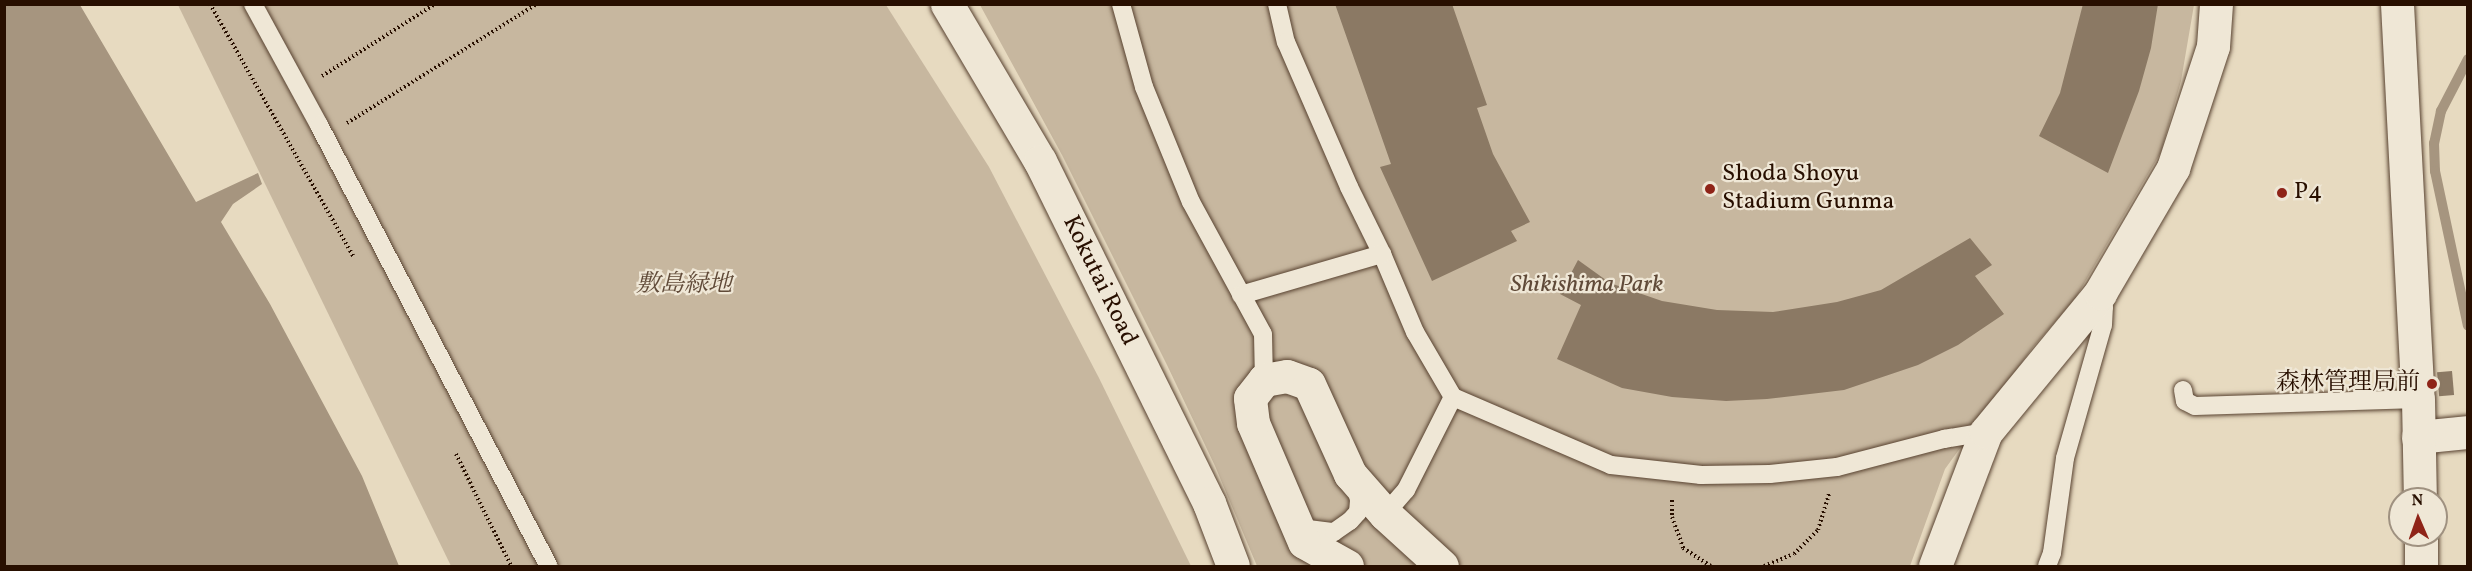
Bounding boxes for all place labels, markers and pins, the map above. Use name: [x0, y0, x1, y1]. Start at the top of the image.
place label: Shoda Shoyu Stadium Gunma: [1722, 161, 1895, 217]
place label: P4: [2294, 179, 2322, 207]
marker: Shoda Shoyu Stadium Gunma: [1703, 182, 1717, 196]
marker: P4: [2275, 186, 2289, 200]
place label: 森林管理局前: [2276, 370, 2420, 398]
marker: 森林管理局前: [2425, 377, 2439, 391]

